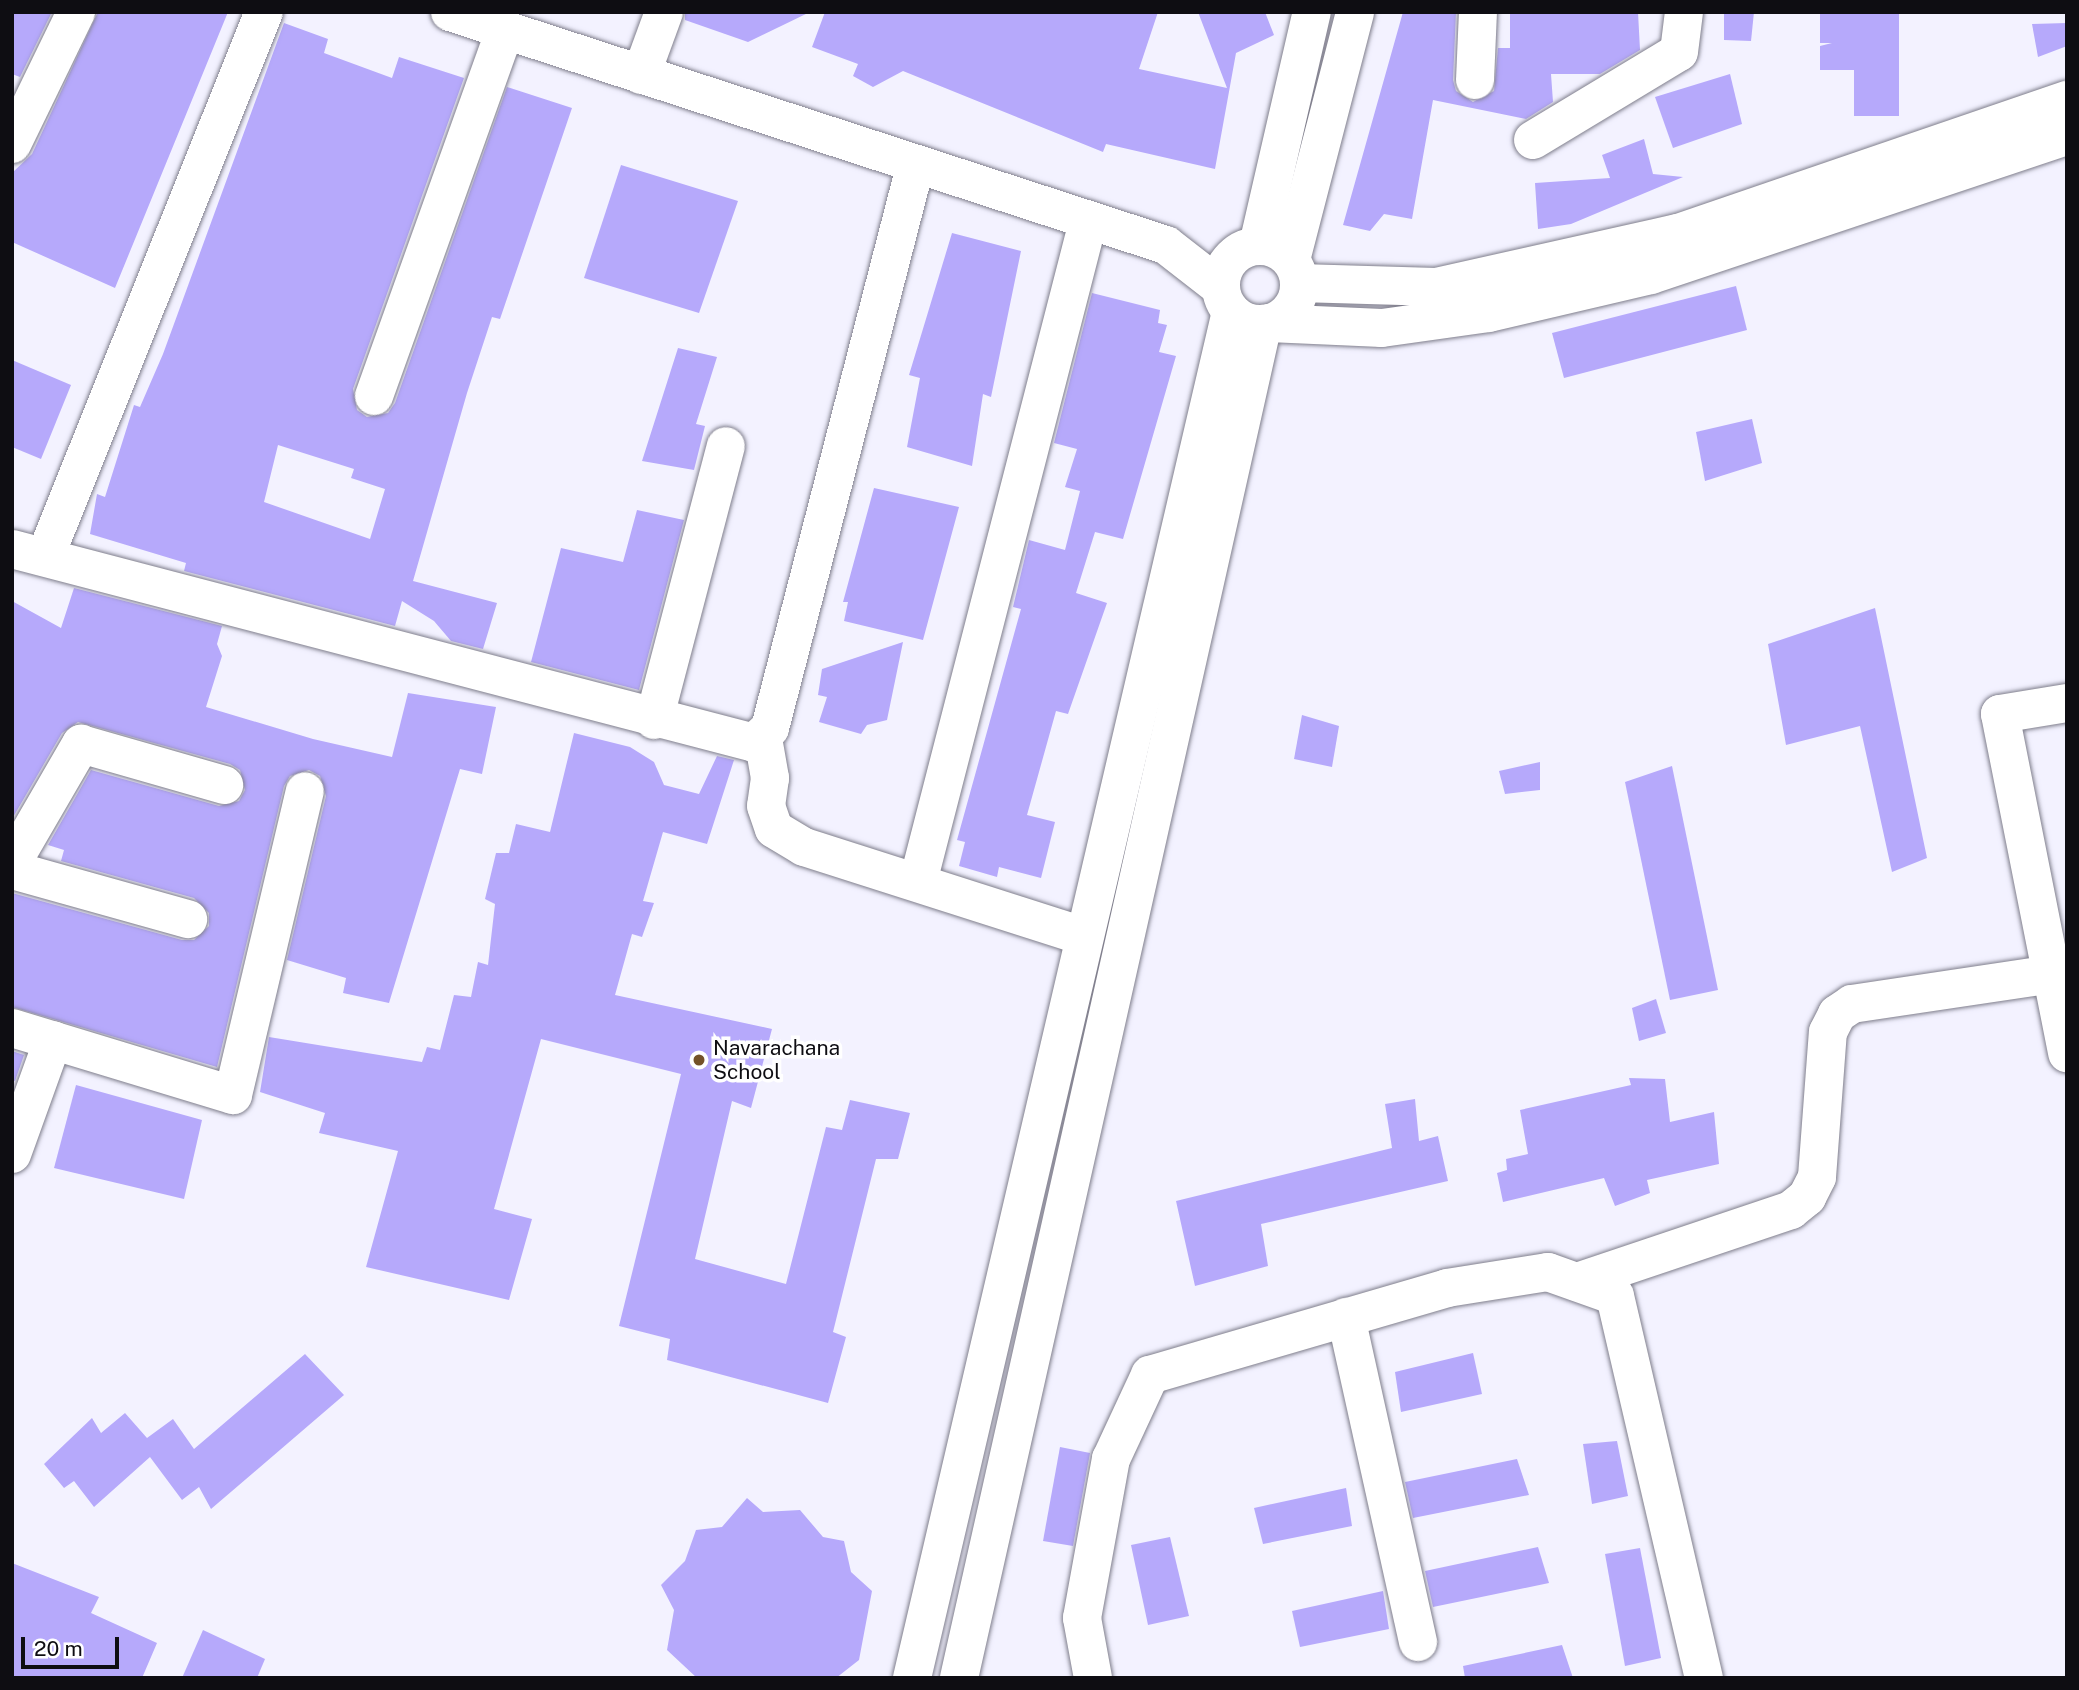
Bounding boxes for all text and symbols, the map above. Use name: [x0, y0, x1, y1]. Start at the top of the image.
place label: Navarachana School: [713, 1035, 840, 1085]
marker: Navarachana School: [691, 1052, 707, 1068]
scale bar: [24, 1624, 122, 1668]
text: 20 m: [34, 1636, 83, 1661]

